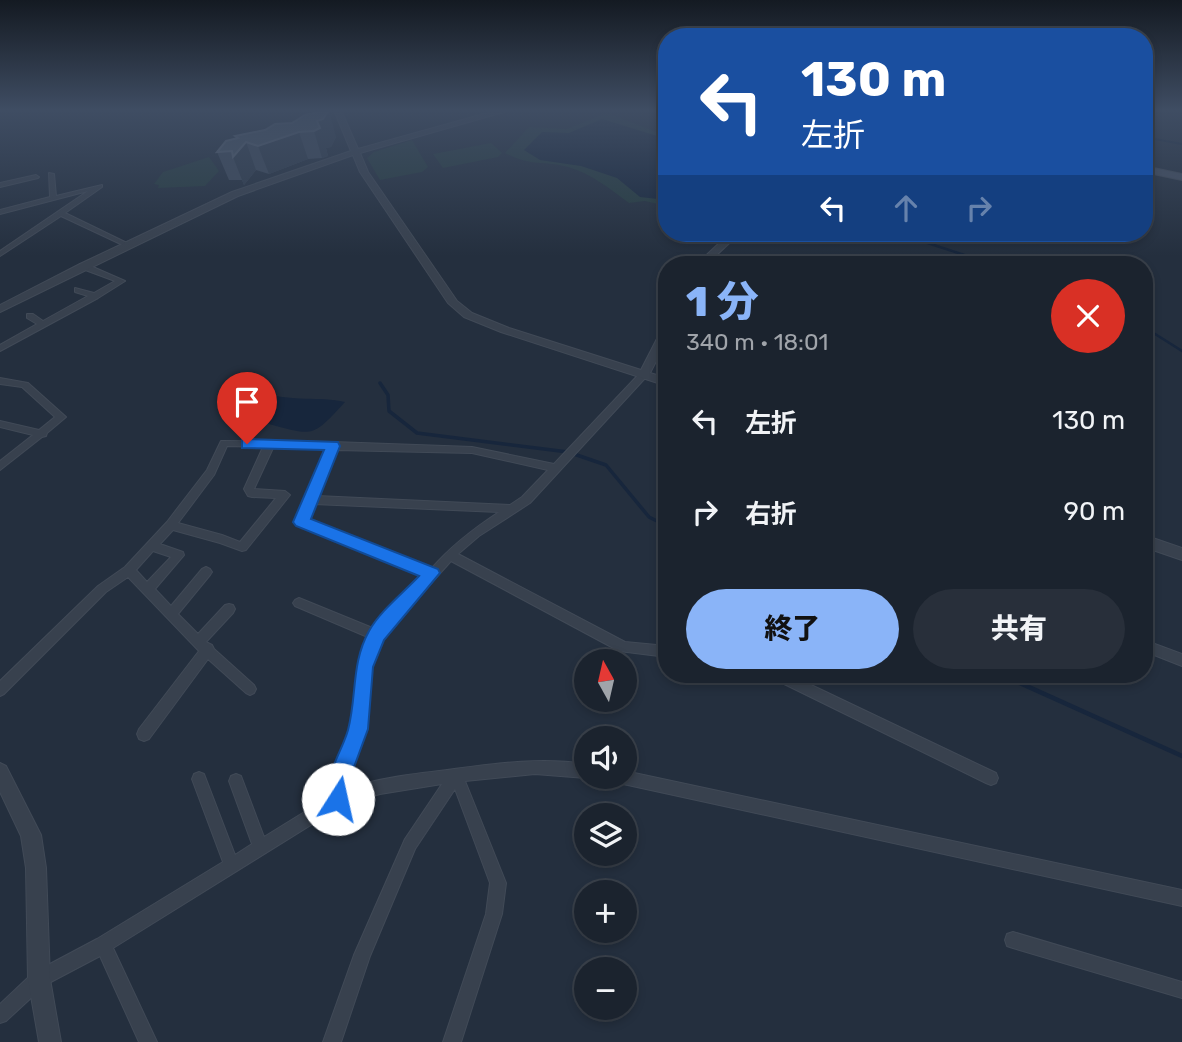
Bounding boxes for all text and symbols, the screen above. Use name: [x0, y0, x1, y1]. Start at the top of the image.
text: 130 m: [801, 50, 946, 108]
icon: left: [686, 56, 777, 147]
text: 左折: [801, 116, 865, 154]
icon: left: [814, 189, 852, 227]
icon: ahead: [887, 189, 925, 227]
icon: right: [960, 189, 998, 227]
text: 1 分: [686, 277, 759, 327]
button: close: [1051, 279, 1125, 353]
text: 340 m · 18:01: [686, 328, 828, 356]
pin: [217, 372, 277, 444]
icon: arrive: [228, 383, 266, 421]
icon: left: [686, 402, 724, 440]
text: 130 m: [1052, 405, 1125, 436]
text: 左折: [745, 408, 797, 439]
icon: right: [686, 493, 724, 531]
text: 90 m: [1064, 496, 1125, 527]
text: 右折: [745, 499, 797, 530]
button: 終了: [686, 589, 899, 669]
button: 共有: [913, 589, 1125, 669]
north arrow: [574, 649, 637, 712]
map controls: [574, 649, 637, 1020]
button: sound: [574, 726, 637, 789]
position arrow: [301, 762, 375, 836]
button: layers: [574, 803, 637, 866]
button: +: [574, 880, 637, 943]
button: −: [574, 957, 637, 1020]

